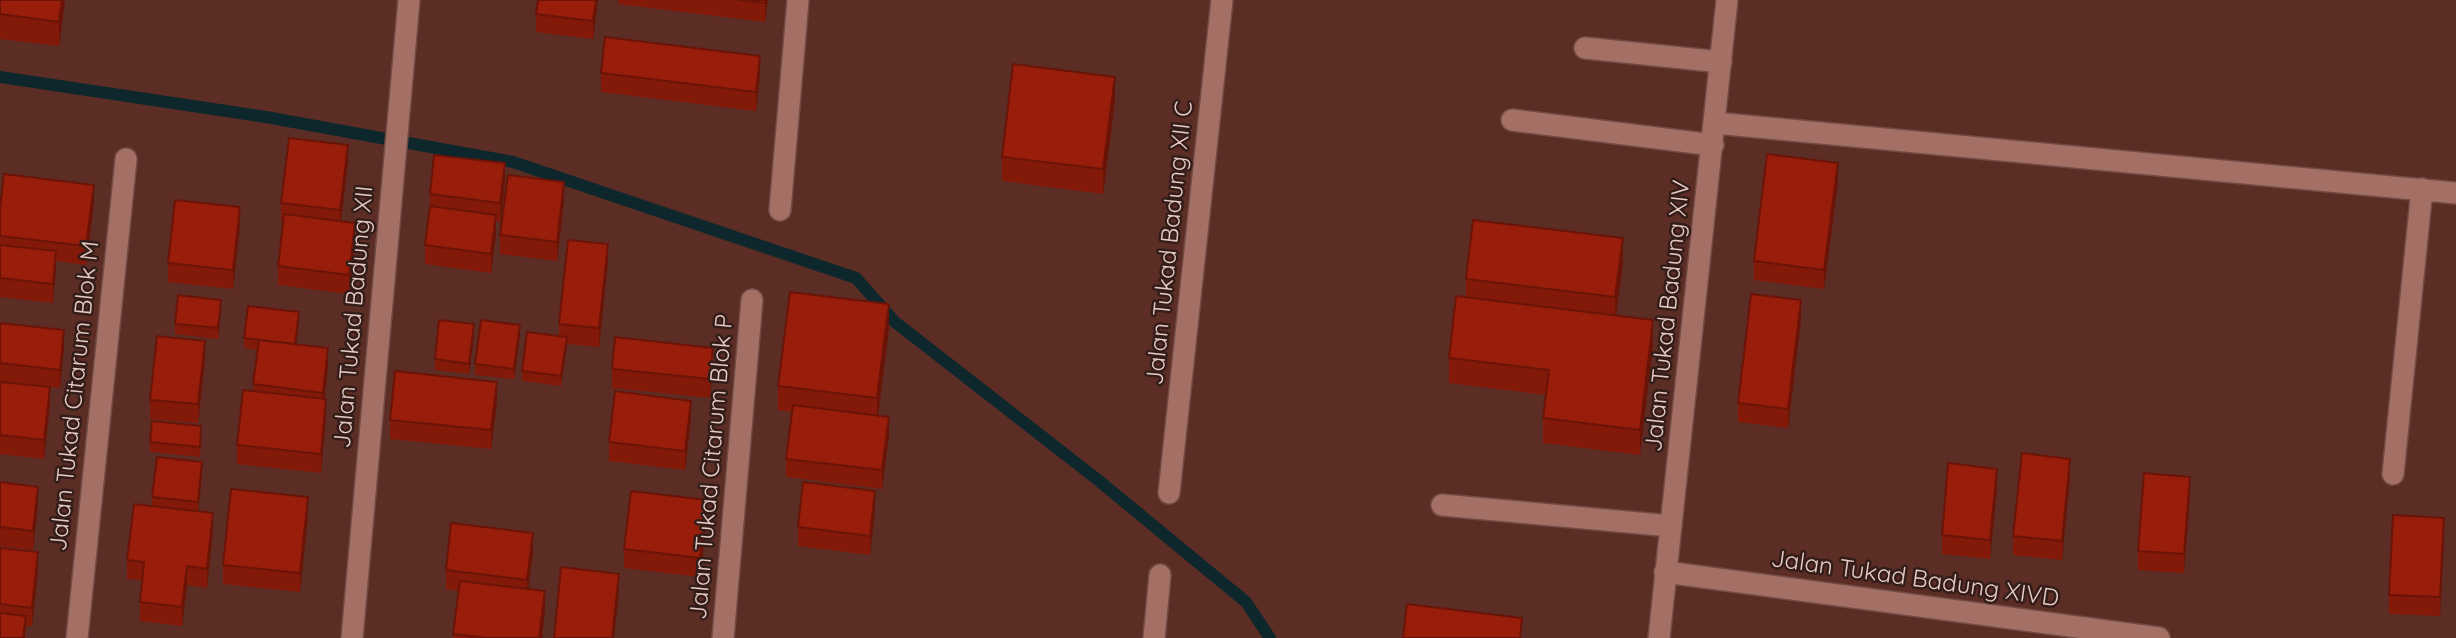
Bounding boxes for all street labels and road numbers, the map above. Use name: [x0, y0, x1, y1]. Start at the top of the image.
street label: Jalan Tukad Badung XII C: [1141, 100, 1199, 386]
street label: Jalan Tukad Badung XIV: [1639, 179, 1697, 453]
street label: Jalan Tukad Badung XII: [328, 185, 380, 449]
street label: Jalan Tukad Citarum Blok M: [44, 239, 106, 553]
street label: Jalan Tukad Citarum Blok P: [684, 313, 740, 621]
street label: Jalan Tukad Badung XIVD: [1769, 545, 2061, 613]

